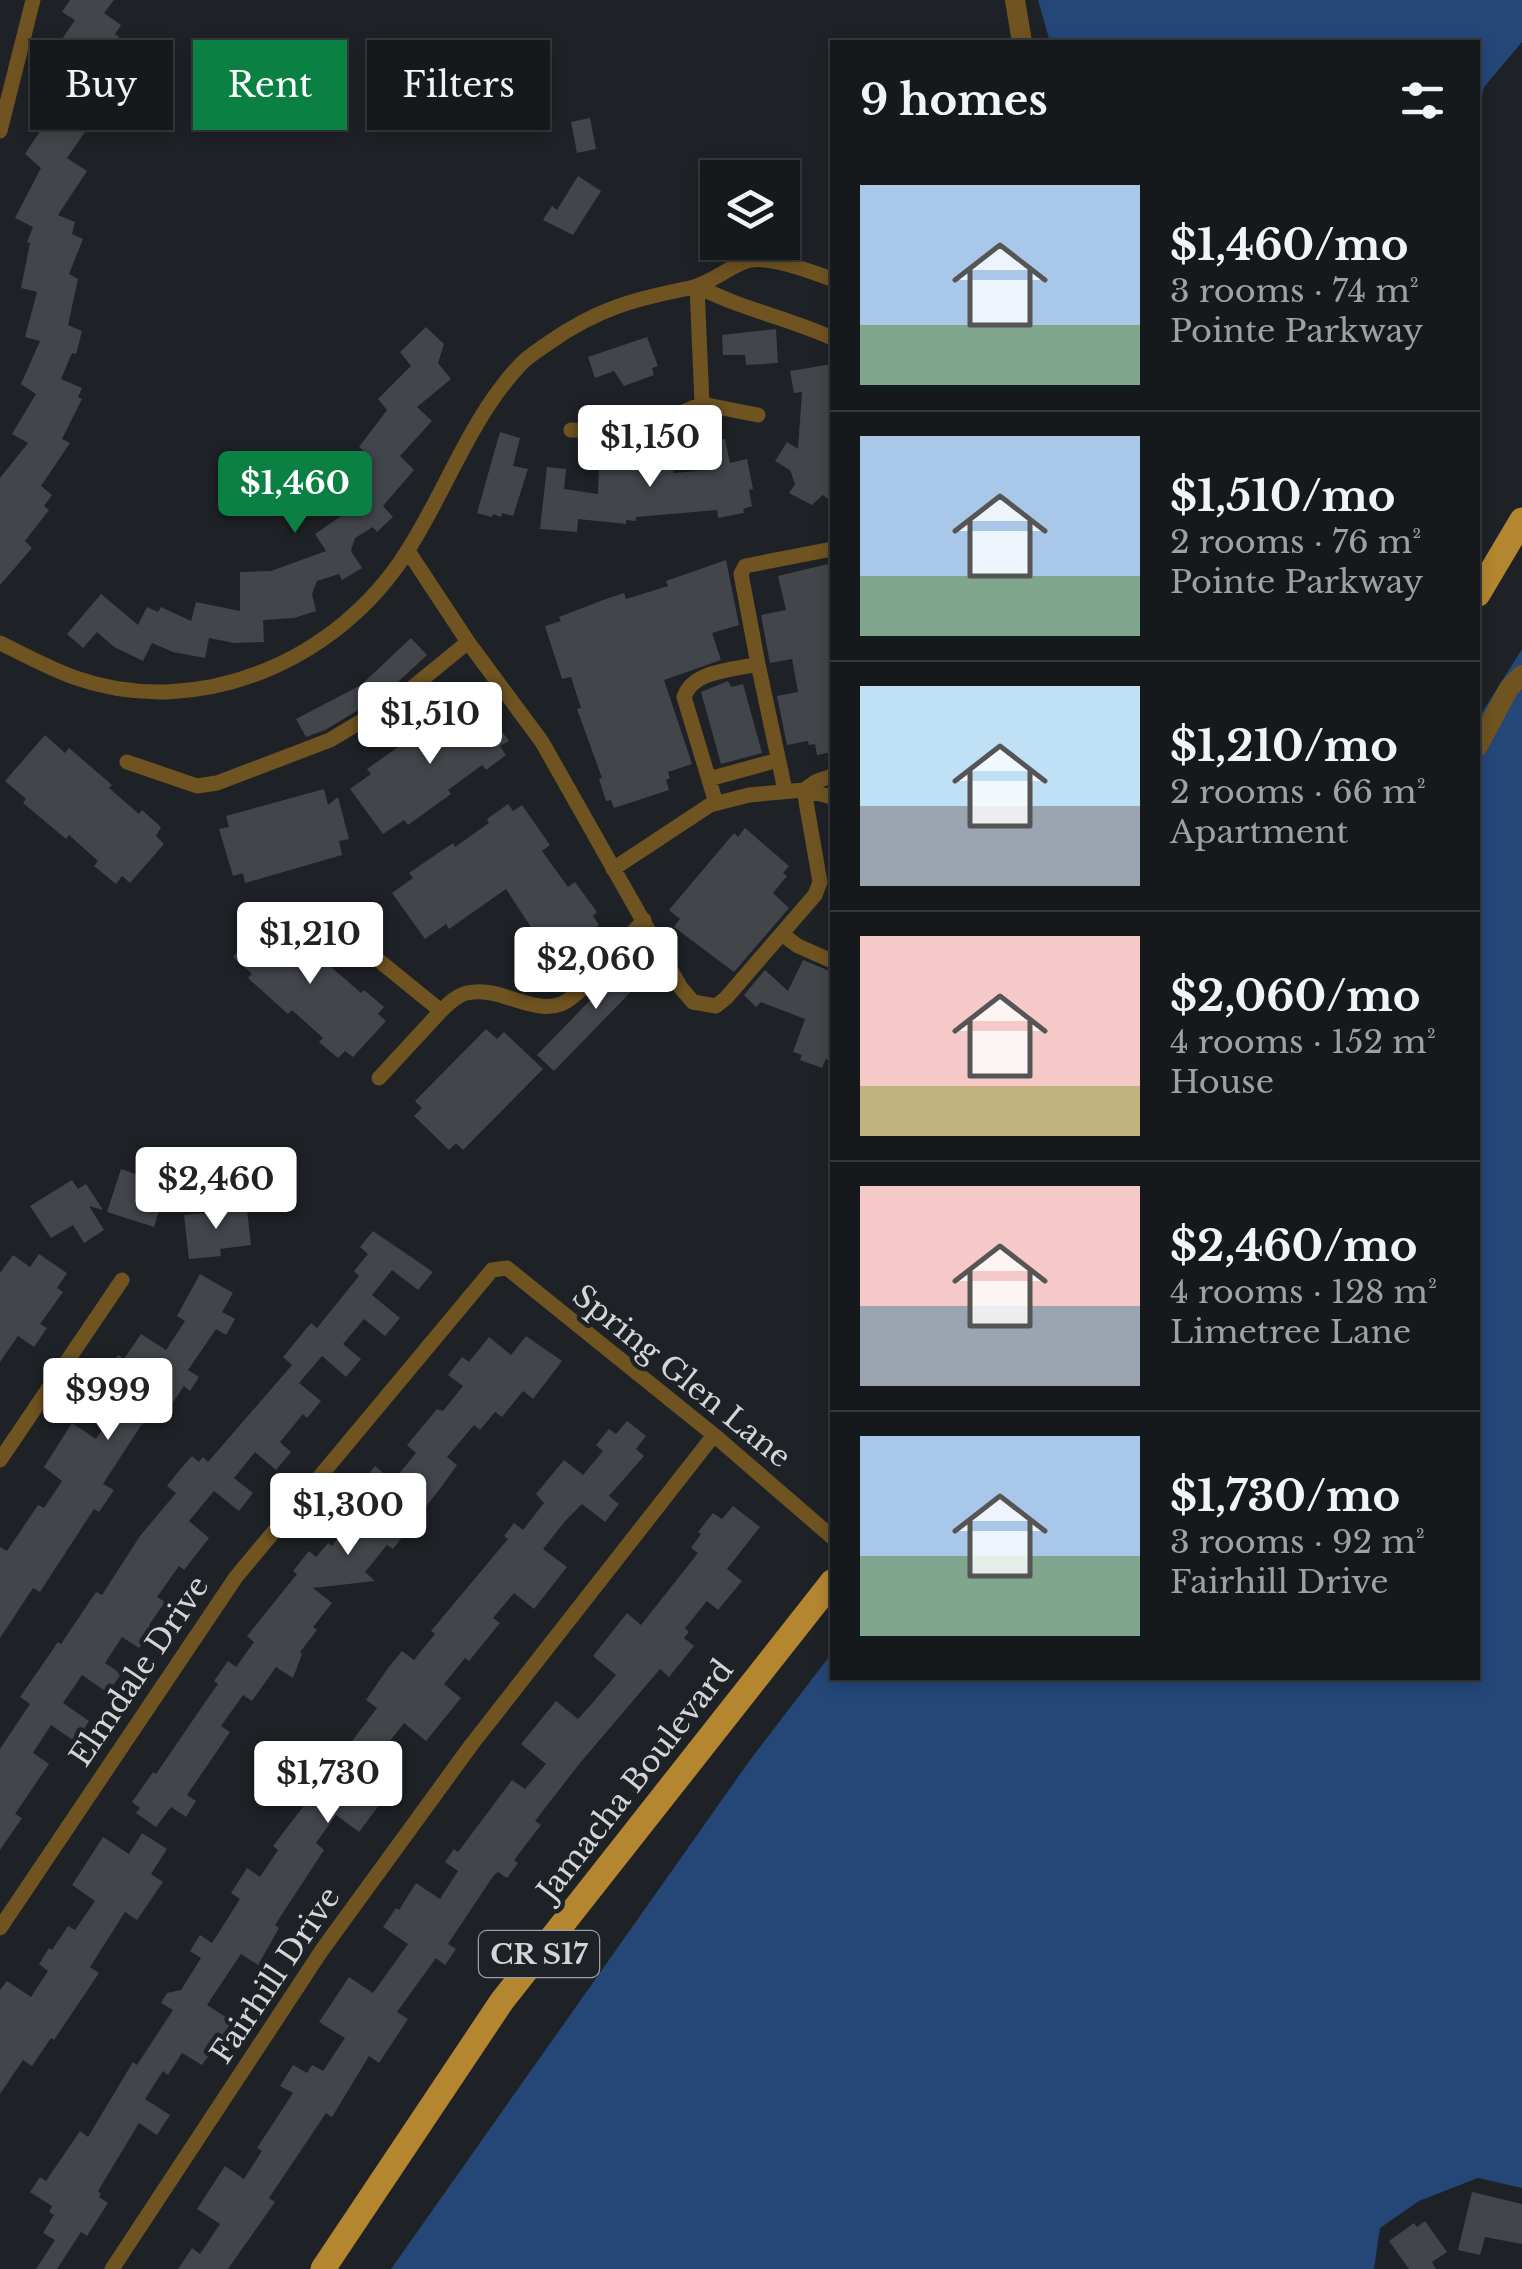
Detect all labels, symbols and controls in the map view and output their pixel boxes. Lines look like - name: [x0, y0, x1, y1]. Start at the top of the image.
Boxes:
- chip: Buy: [30, 40, 173, 130]
- chip: Rent: [193, 40, 347, 130]
- chip: Filters: [367, 40, 550, 130]
- icon: filters: [1395, 73, 1450, 128]
- text: 9 homes: [860, 74, 1048, 126]
- map controls: [700, 160, 800, 260]
- button: layers: [700, 160, 800, 260]
- text: $1,460/mo: [1170, 219, 1408, 271]
- icon: home: [940, 225, 1060, 345]
- text: 3 rooms · 74 m²: [1170, 271, 1419, 311]
- text: Pointe Parkway: [1170, 311, 1423, 351]
- pin: $1,150: [569, 405, 731, 490]
- text: $1,150: [600, 417, 700, 457]
- pin: $1,460: [214, 451, 376, 536]
- text: $1,460: [240, 463, 350, 503]
- text: $1,510/mo: [1170, 470, 1396, 522]
- icon: home: [940, 476, 1060, 596]
- text: 2 rooms · 76 m²: [1170, 522, 1421, 562]
- text: Pointe Parkway: [1170, 562, 1423, 602]
- pin: $1,510: [349, 682, 511, 767]
- text: $1,510: [380, 694, 480, 734]
- text: $1,210/mo: [1170, 720, 1398, 772]
- icon: home: [940, 726, 1060, 846]
- text: 2 rooms · 66 m²: [1170, 772, 1426, 812]
- text: Apartment: [1170, 812, 1348, 852]
- pin: $1,210: [229, 902, 391, 987]
- text: $1,210: [259, 914, 361, 954]
- pin: $2,060: [515, 927, 677, 1012]
- text: $2,060: [536, 939, 656, 979]
- text: $2,060/mo: [1170, 970, 1421, 1022]
- icon: home: [940, 976, 1060, 1096]
- text: 4 rooms · 152 m²: [1170, 1022, 1436, 1062]
- text: House: [1170, 1062, 1274, 1102]
- pin: $2,460: [135, 1147, 297, 1232]
- text: $2,460: [158, 1159, 274, 1199]
- text: $2,460/mo: [1170, 1220, 1418, 1272]
- icon: home: [940, 1226, 1060, 1346]
- text: 4 rooms · 128 m²: [1170, 1272, 1437, 1312]
- street label: Spring Glen Lane: [566, 1277, 798, 1475]
- text: Limetree Lane: [1170, 1312, 1411, 1352]
- pin: $999: [49, 1358, 167, 1443]
- text: $999: [65, 1370, 151, 1410]
- text: $1,730/mo: [1170, 1470, 1400, 1522]
- pin: $1,300: [267, 1473, 429, 1558]
- icon: home: [940, 1476, 1060, 1596]
- text: $1,300: [292, 1485, 404, 1525]
- text: 3 rooms · 92 m²: [1170, 1522, 1425, 1562]
- text: Fairhill Drive: [1170, 1562, 1389, 1602]
- street label: Elmdale Drive: [62, 1569, 216, 1773]
- street label: Jamacha Boulevard: [527, 1652, 741, 1911]
- pin: $1,730: [247, 1741, 409, 1826]
- text: $1,730: [276, 1753, 380, 1793]
- street label: Fairhill Drive: [202, 1880, 348, 2070]
- road number: CR S17: [479, 1931, 599, 1977]

